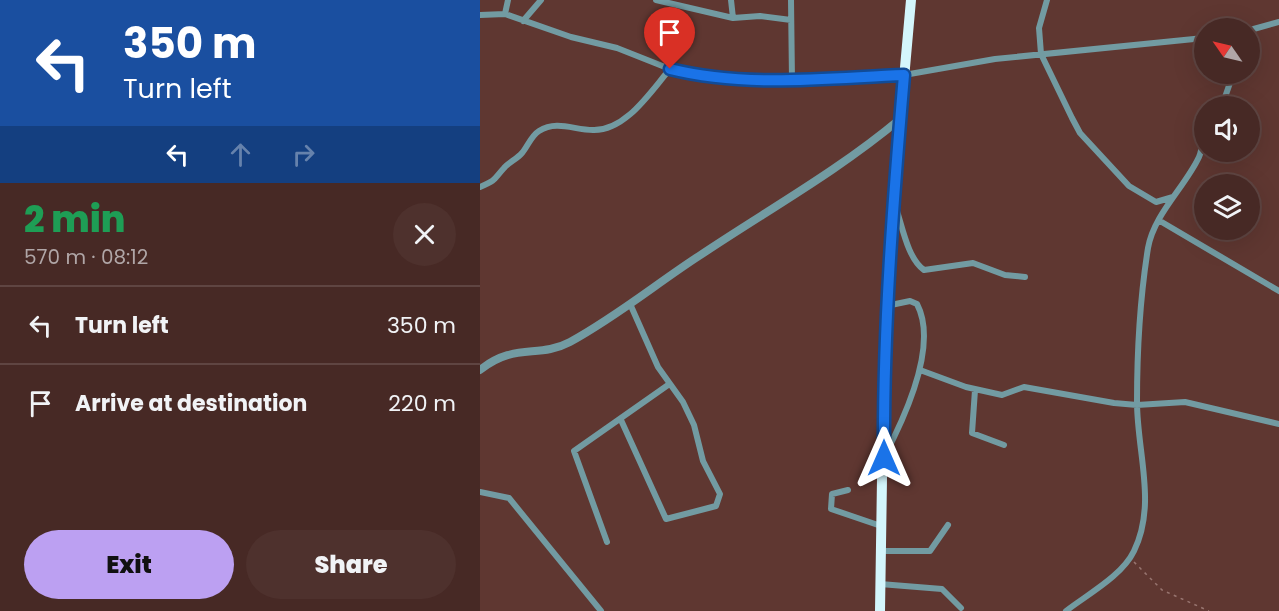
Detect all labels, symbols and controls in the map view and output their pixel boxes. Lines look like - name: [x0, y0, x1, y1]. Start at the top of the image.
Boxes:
- pin: [644, 7, 695, 69]
- text: 350 m: [123, 14, 256, 73]
- icon: arrive: [653, 16, 686, 49]
- north arrow: [1194, 18, 1260, 84]
- map controls: [1194, 18, 1260, 240]
- icon: left: [24, 24, 102, 102]
- text: Turn left: [123, 70, 232, 107]
- button: sound: [1194, 96, 1260, 162]
- icon: left: [161, 138, 194, 171]
- icon: ahead: [224, 138, 257, 171]
- icon: right: [287, 138, 320, 171]
- button: layers: [1194, 174, 1260, 240]
- text: 2 min: [24, 194, 126, 245]
- button: close: [393, 203, 456, 266]
- text: 570 m · 08:12: [24, 243, 148, 271]
- icon: left: [24, 309, 57, 342]
- text: Turn left: [75, 310, 169, 341]
- text: 350 m: [387, 310, 456, 341]
- icon: arrive: [24, 387, 57, 420]
- text: Arrive at destination: [75, 388, 307, 419]
- text: 220 m: [388, 388, 456, 419]
- position arrow: [852, 426, 916, 490]
- button: Exit: [24, 530, 234, 599]
- button: Share: [246, 530, 456, 599]

